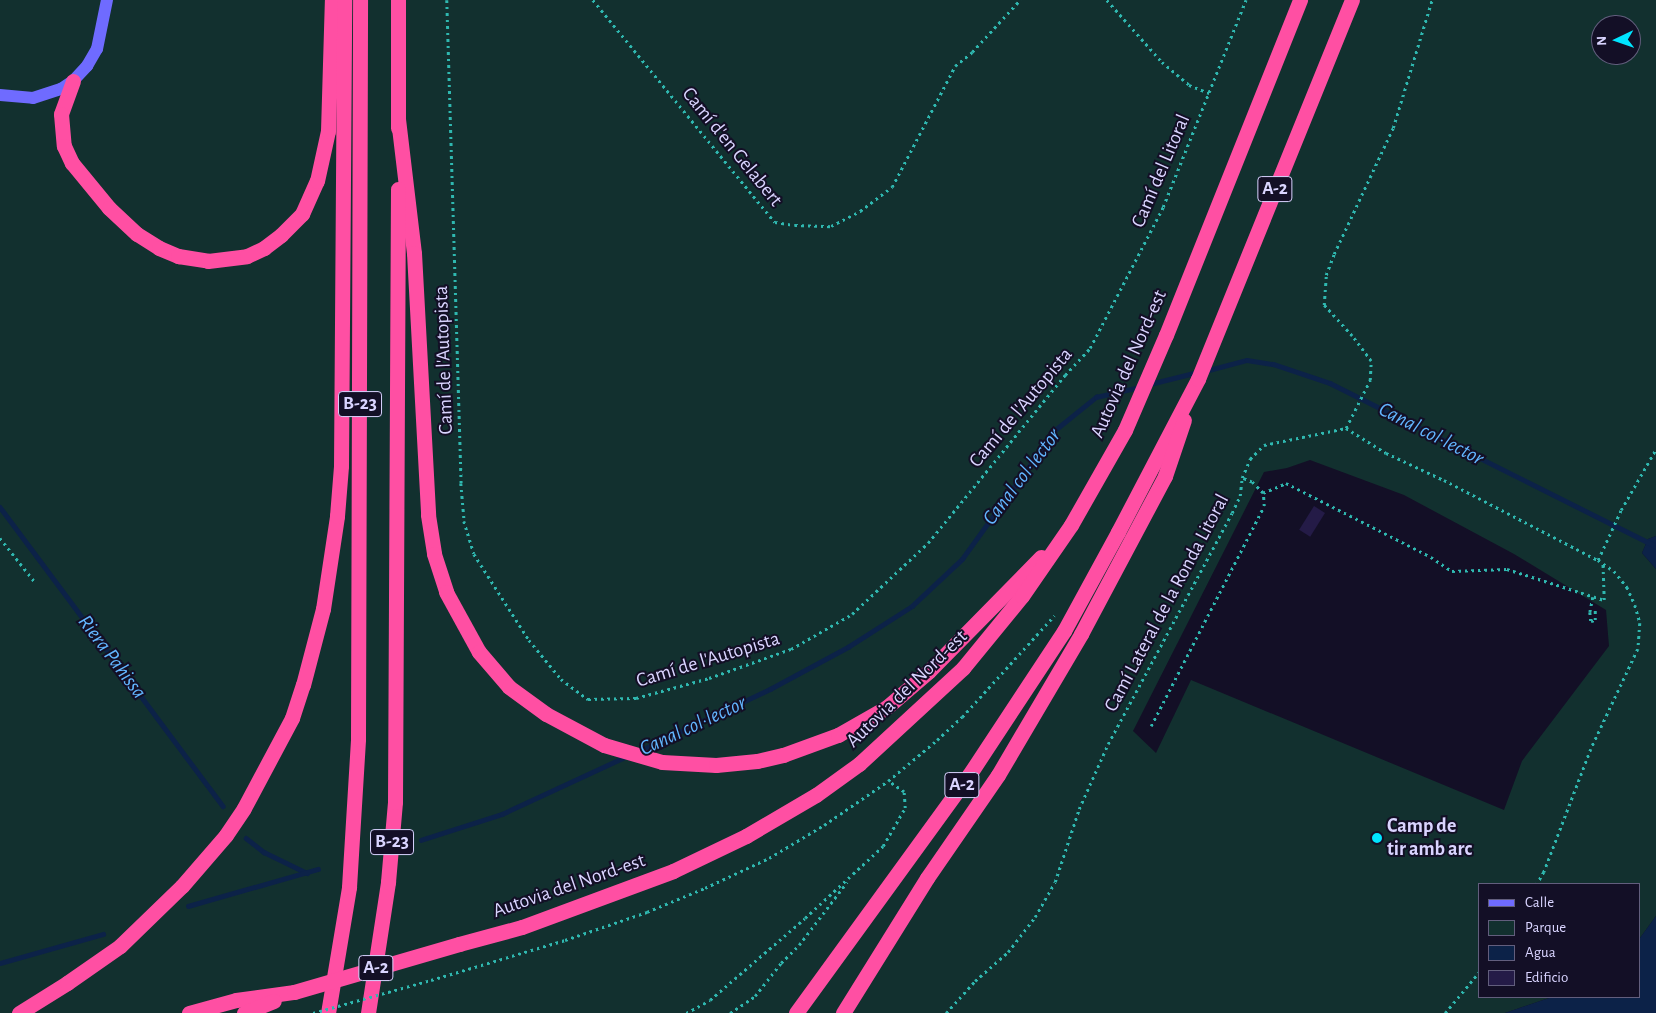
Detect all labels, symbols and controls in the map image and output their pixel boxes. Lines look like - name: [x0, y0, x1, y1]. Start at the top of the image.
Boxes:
- north arrow: [1591, 15, 1641, 65]
- text: N: [1595, 36, 1609, 46]
- street label: Camí d'en Gelabert: [677, 82, 787, 212]
- street label: Camí del Litoral: [1126, 111, 1196, 231]
- road number: A-2: [1256, 172, 1294, 205]
- street label: Camí de l'Autopista: [429, 285, 459, 435]
- street label: Autovia del Nord-est: [1086, 286, 1172, 442]
- street label: Camí de l'Autopista: [964, 343, 1078, 473]
- road number: B-23: [338, 388, 382, 420]
- water label: Canal col·lector: [1374, 397, 1488, 471]
- water label: Canal col·lector: [977, 424, 1067, 530]
- street label: Camí Lateral de la Ronda Litoral: [1099, 490, 1235, 716]
- water label: Riera Pahissa: [72, 610, 152, 704]
- street label: Autovia del Nord-est: [841, 625, 973, 753]
- street label: Camí de l'Autopista: [633, 627, 783, 693]
- water label: Canal col·lector: [636, 690, 750, 762]
- road number: A-2: [943, 768, 981, 802]
- place label: Camp de tir amb arc: [1387, 814, 1472, 861]
- road number: B-23: [370, 826, 414, 859]
- marker: Camp de tir amb arc: [1371, 832, 1383, 844]
- street label: Autovia del Nord-est: [490, 849, 648, 923]
- legend: [1478, 883, 1641, 998]
- text: Calle: [1525, 895, 1554, 910]
- text: Parque: [1525, 920, 1566, 935]
- text: Agua: [1525, 945, 1556, 960]
- road number: A-2: [357, 951, 395, 984]
- text: Edificio: [1525, 970, 1568, 985]

